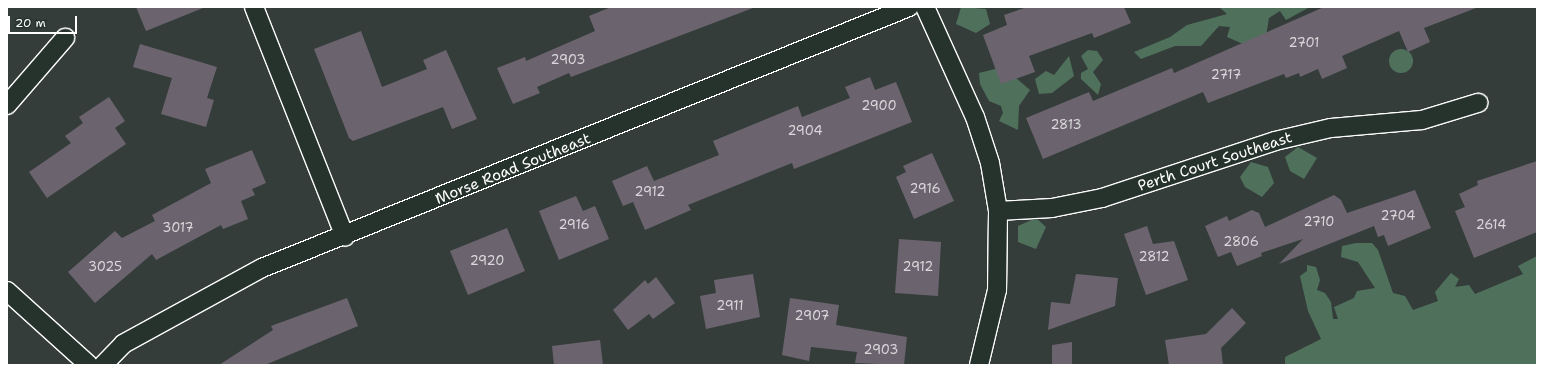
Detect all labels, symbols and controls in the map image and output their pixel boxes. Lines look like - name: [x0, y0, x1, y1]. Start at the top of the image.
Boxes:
- scale bar: [10, 8, 79, 34]
- text: 20 m: [15, 15, 46, 31]
- house number: 2701: [1288, 35, 1320, 51]
- house number: 2903: [551, 52, 585, 68]
- house number: 2717: [1211, 67, 1241, 83]
- house number: 2900: [861, 98, 897, 114]
- house number: 2813: [1050, 117, 1082, 133]
- house number: 2904: [787, 123, 823, 139]
- street label: Perth Court Southeast: [1136, 129, 1294, 195]
- street label: Morse Road Southeast: [433, 130, 593, 208]
- house number: 2916: [909, 181, 941, 197]
- house number: 2912: [635, 184, 665, 200]
- house number: 2704: [1381, 208, 1415, 224]
- house number: 2710: [1304, 214, 1334, 230]
- house number: 2916: [558, 217, 590, 233]
- house number: 2614: [1476, 217, 1506, 233]
- house number: 3017: [162, 220, 194, 236]
- house number: 2806: [1223, 234, 1259, 250]
- house number: 2812: [1138, 249, 1170, 265]
- house number: 2920: [470, 253, 504, 269]
- house number: 3025: [88, 259, 122, 275]
- house number: 2912: [903, 259, 933, 275]
- house number: 2911: [716, 298, 744, 314]
- house number: 2907: [795, 308, 829, 324]
- house number: 2903: [864, 342, 898, 358]

